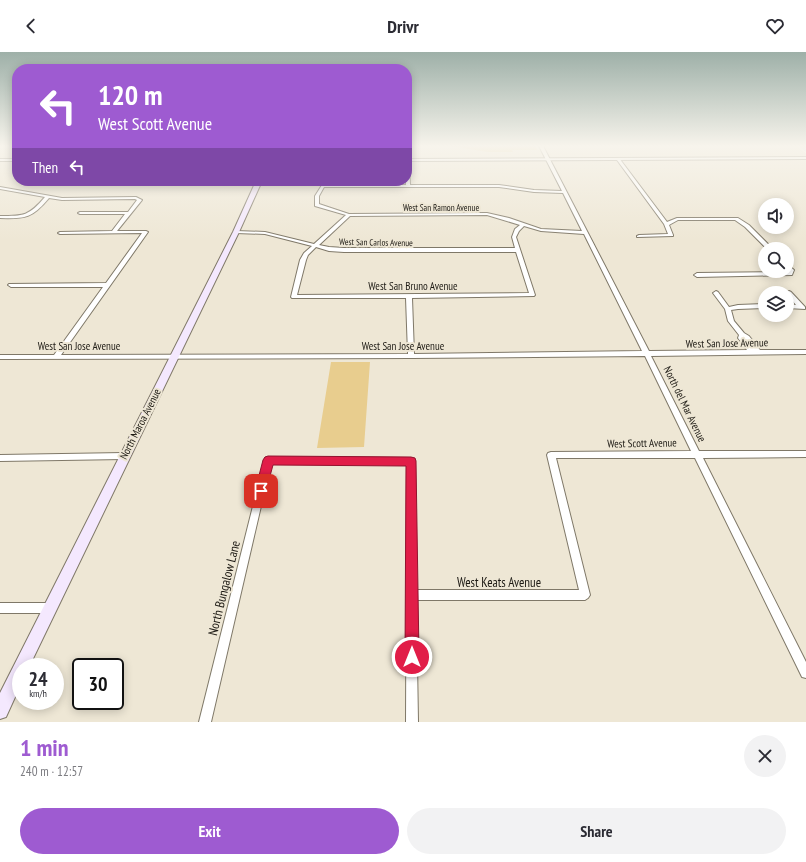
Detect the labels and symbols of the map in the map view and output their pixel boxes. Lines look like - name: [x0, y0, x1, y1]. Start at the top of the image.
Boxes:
- street label: West San Ramon Avenue: [403, 202, 479, 213]
- street label: West San Carlos Avenue: [339, 236, 413, 248]
- street label: West San Bruno Avenue: [368, 279, 458, 293]
- street label: West San Jose Avenue: [686, 335, 769, 351]
- street label: West San Jose Avenue: [38, 339, 121, 353]
- street label: West San Jose Avenue: [362, 339, 445, 353]
- street label: North del Mar Avenue: [661, 364, 710, 445]
- street label: North Maroa Avenue: [116, 386, 164, 462]
- street label: West Scott Avenue: [607, 435, 677, 451]
- pin: [244, 474, 278, 508]
- street label: North Bungalow Lane: [204, 539, 244, 637]
- street label: West Keats Avenue: [457, 574, 541, 591]
- position arrow: [391, 636, 433, 678]
- speed limit sign: 30: [72, 658, 124, 710]

